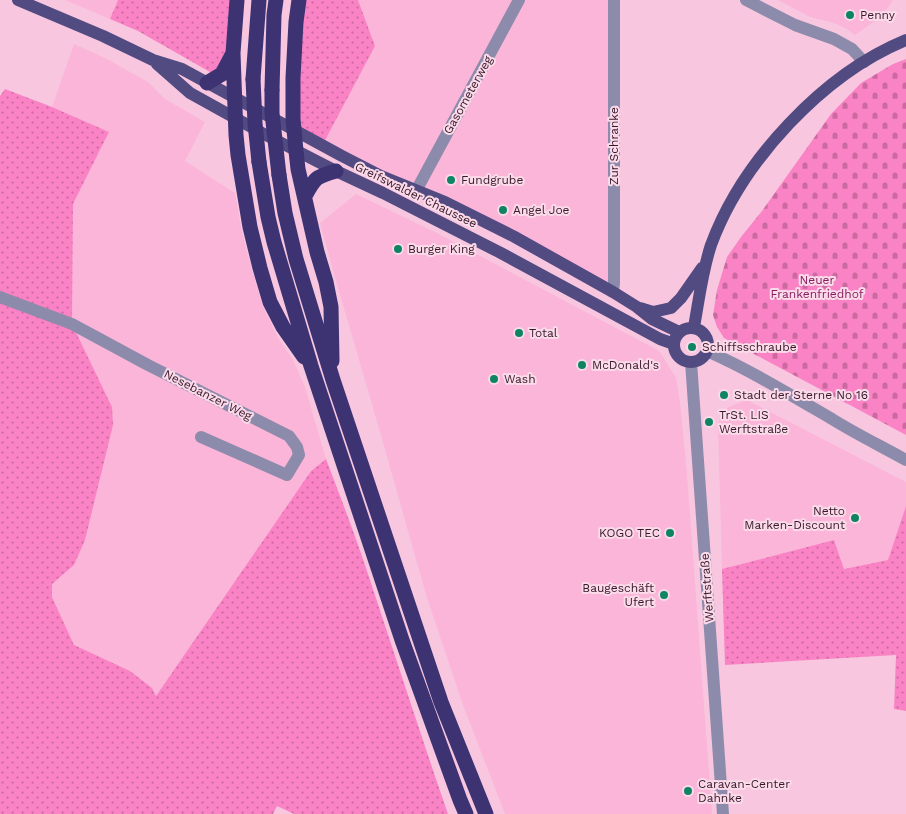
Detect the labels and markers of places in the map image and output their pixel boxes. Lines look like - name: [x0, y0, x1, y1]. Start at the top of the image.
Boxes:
- place label: Penny: [860, 8, 896, 22]
- marker: Penny: [844, 9, 856, 21]
- place label: Fundgrube: [461, 173, 523, 187]
- marker: Fundgrube: [445, 174, 457, 186]
- place label: Angel Joe: [513, 203, 570, 217]
- marker: Angel Joe: [497, 204, 509, 216]
- place label: Burger King: [408, 242, 475, 256]
- marker: Burger King: [392, 243, 404, 255]
- place label: Total: [529, 326, 558, 340]
- marker: Total: [513, 327, 525, 339]
- place label: Schiffsschraube: [702, 340, 797, 354]
- marker: Schiffsschraube: [686, 341, 698, 353]
- place label: McDonald's: [592, 358, 659, 372]
- marker: McDonald's: [576, 359, 588, 371]
- place label: Wash: [504, 372, 536, 386]
- marker: Wash: [488, 373, 500, 385]
- place label: Stadt der Sterne No 16: [734, 388, 868, 402]
- marker: Stadt der Sterne No 16: [718, 389, 730, 401]
- place label: TrSt. LIS Werftstraße: [719, 408, 788, 436]
- marker: TrSt. LIS Werftstraße: [703, 416, 715, 428]
- place label: Netto Marken-Discount: [744, 504, 845, 532]
- marker: Netto Marken-Discount: [849, 512, 861, 524]
- place label: KOGO TEC: [599, 526, 660, 540]
- marker: KOGO TEC: [664, 527, 676, 539]
- place label: Baugeschäft Ufert: [582, 581, 654, 609]
- marker: Baugeschäft Ufert: [658, 589, 670, 601]
- place label: Caravan-Center Dahnke: [698, 777, 790, 805]
- marker: Caravan-Center Dahnke: [682, 785, 694, 797]

